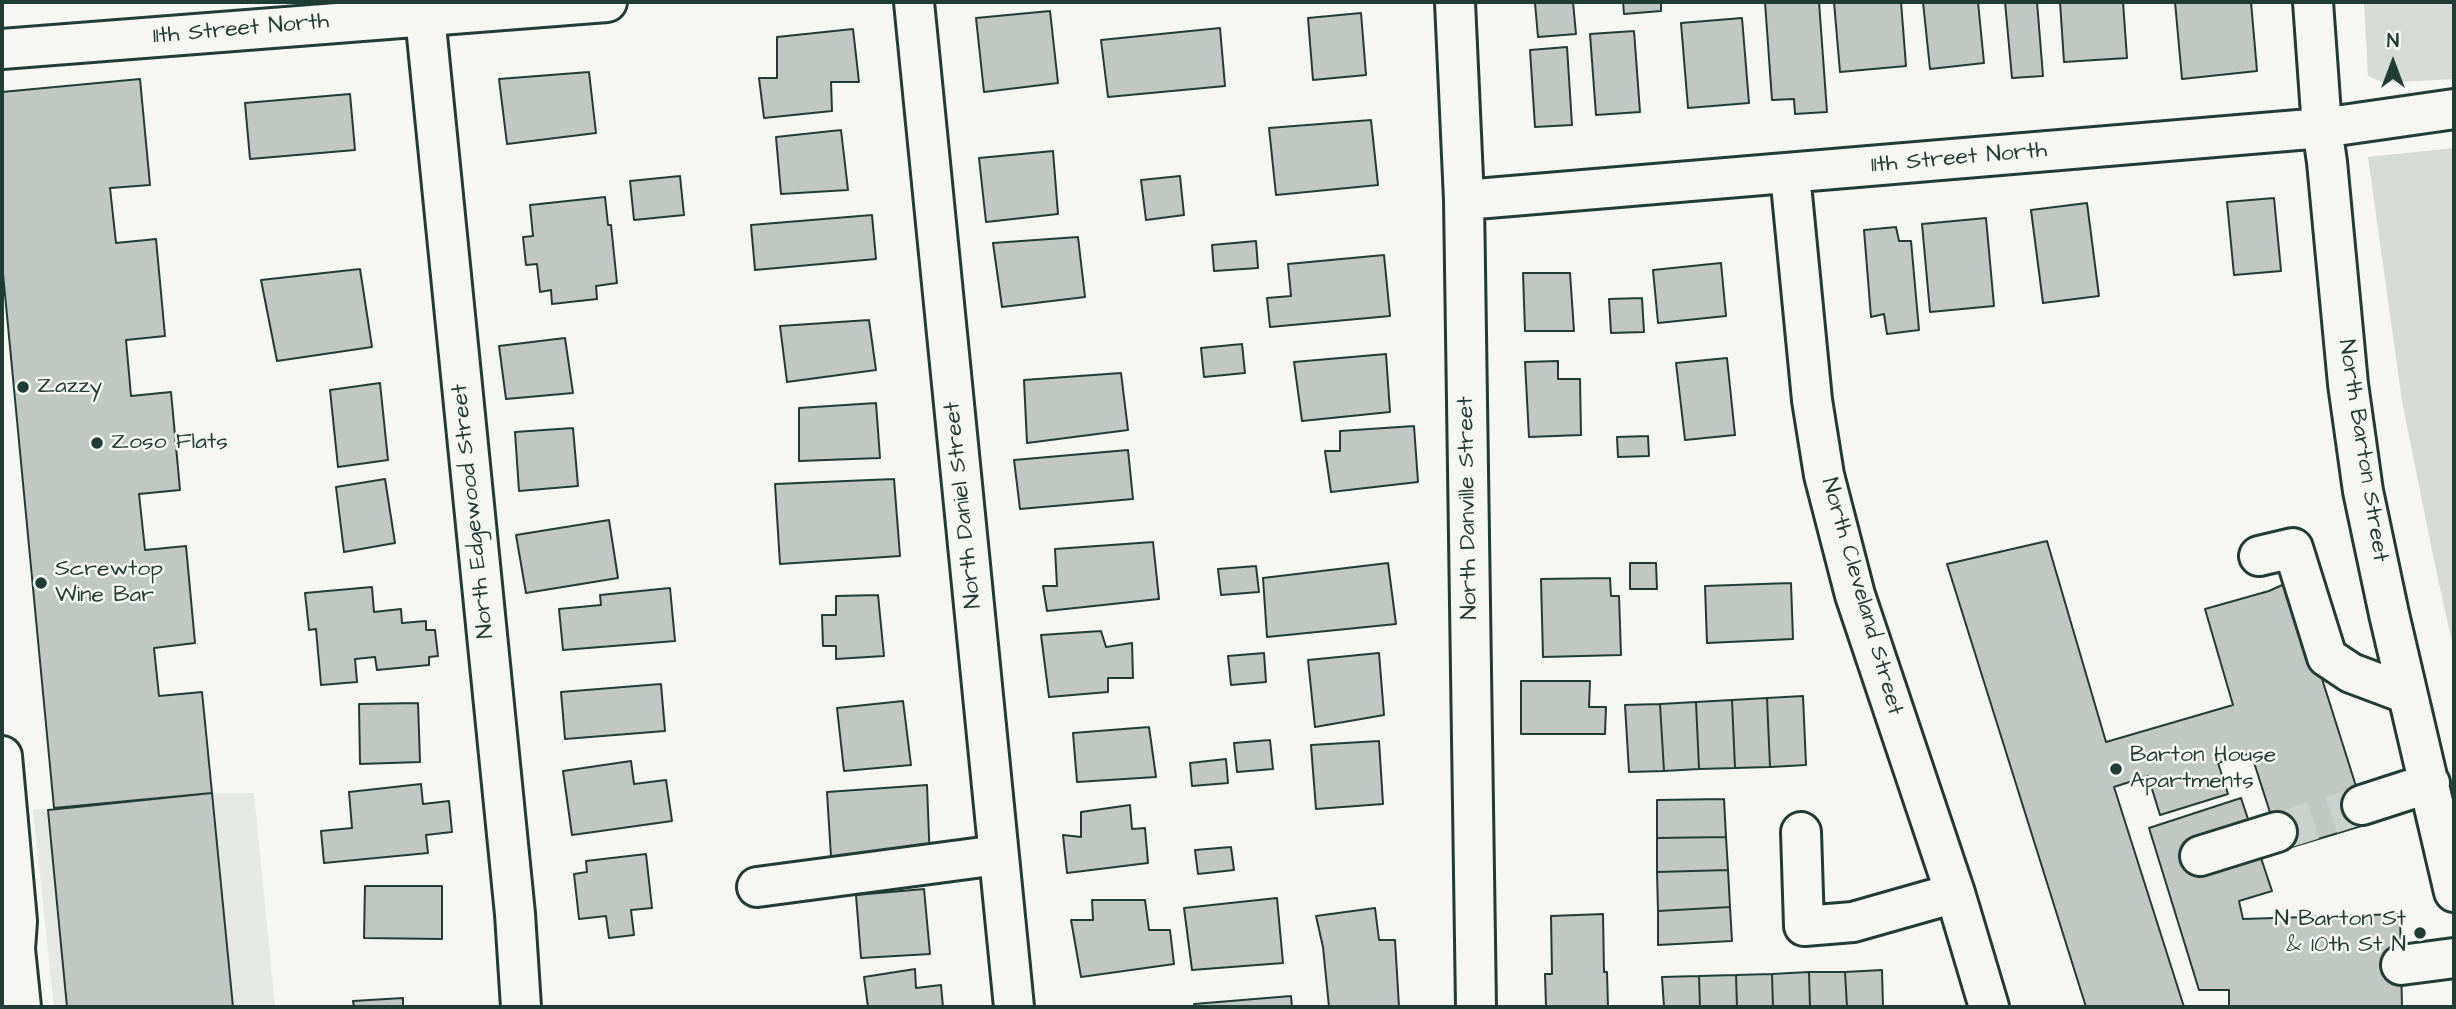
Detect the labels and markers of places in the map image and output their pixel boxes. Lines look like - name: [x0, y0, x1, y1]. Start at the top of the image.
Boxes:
- place label: Zazzy: [37, 373, 102, 401]
- marker: Zazzy: [15, 379, 31, 395]
- place label: Zoso Flats: [111, 429, 228, 457]
- marker: Zoso Flats: [89, 435, 105, 451]
- place label: Screwtop Wine Bar: [55, 556, 163, 610]
- marker: Screwtop Wine Bar: [33, 575, 49, 591]
- place label: Barton House Apartments: [2130, 742, 2276, 796]
- marker: Barton House Apartments: [2108, 761, 2124, 777]
- place label: N Barton St & 10th St N: [2275, 906, 2406, 960]
- marker: N Barton St & 10th St N: [2412, 925, 2428, 941]

